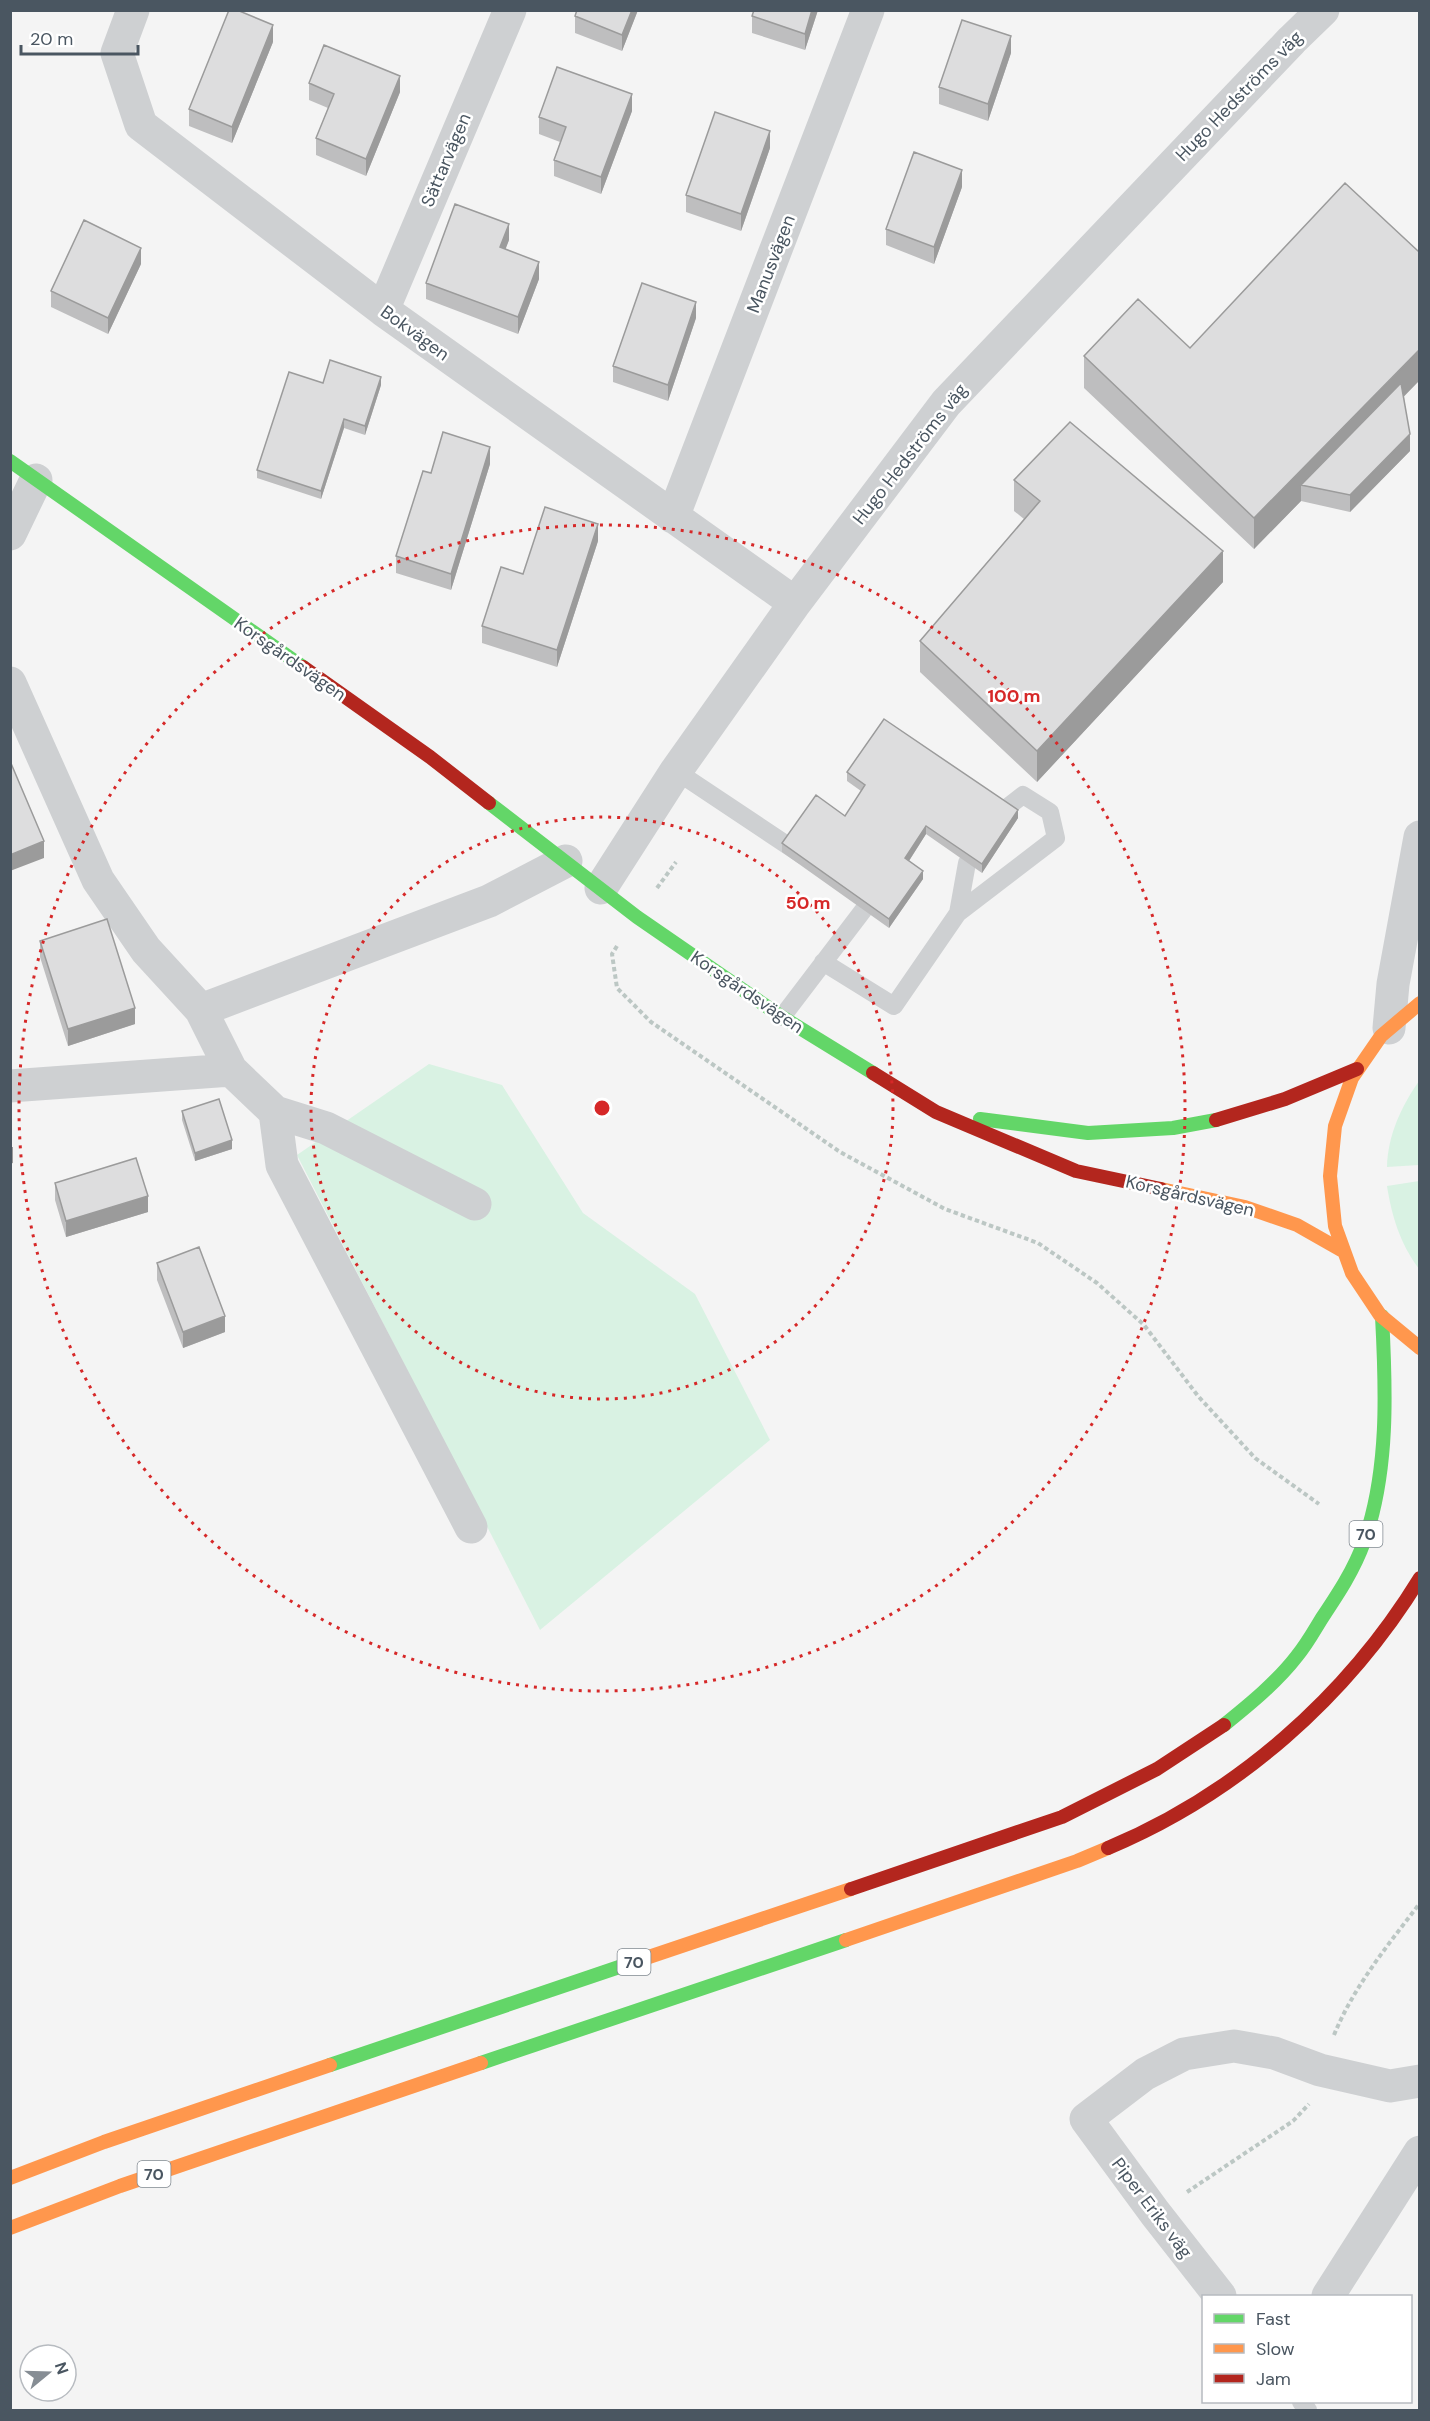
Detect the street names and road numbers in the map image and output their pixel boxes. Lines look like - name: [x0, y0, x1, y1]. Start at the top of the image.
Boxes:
- street label: Hugo Hedströms väg: [1170, 25, 1308, 167]
- street label: Sättarvägen: [415, 109, 477, 211]
- street label: Manusvägen: [741, 212, 801, 316]
- street label: Bokvägen: [376, 300, 454, 366]
- street label: Hugo Hedströms väg: [847, 378, 973, 530]
- street label: Korsgårdsvägen: [229, 611, 351, 707]
- street label: Korsgårdsvägen: [686, 945, 808, 1039]
- street label: Korsgårdsvägen: [1123, 1170, 1257, 1222]
- road number: 70: [1350, 1521, 1382, 1547]
- road number: 70: [618, 1949, 650, 1975]
- street label: Piper Eriks väg: [1106, 2153, 1198, 2263]
- road number: 70: [138, 2161, 170, 2187]

